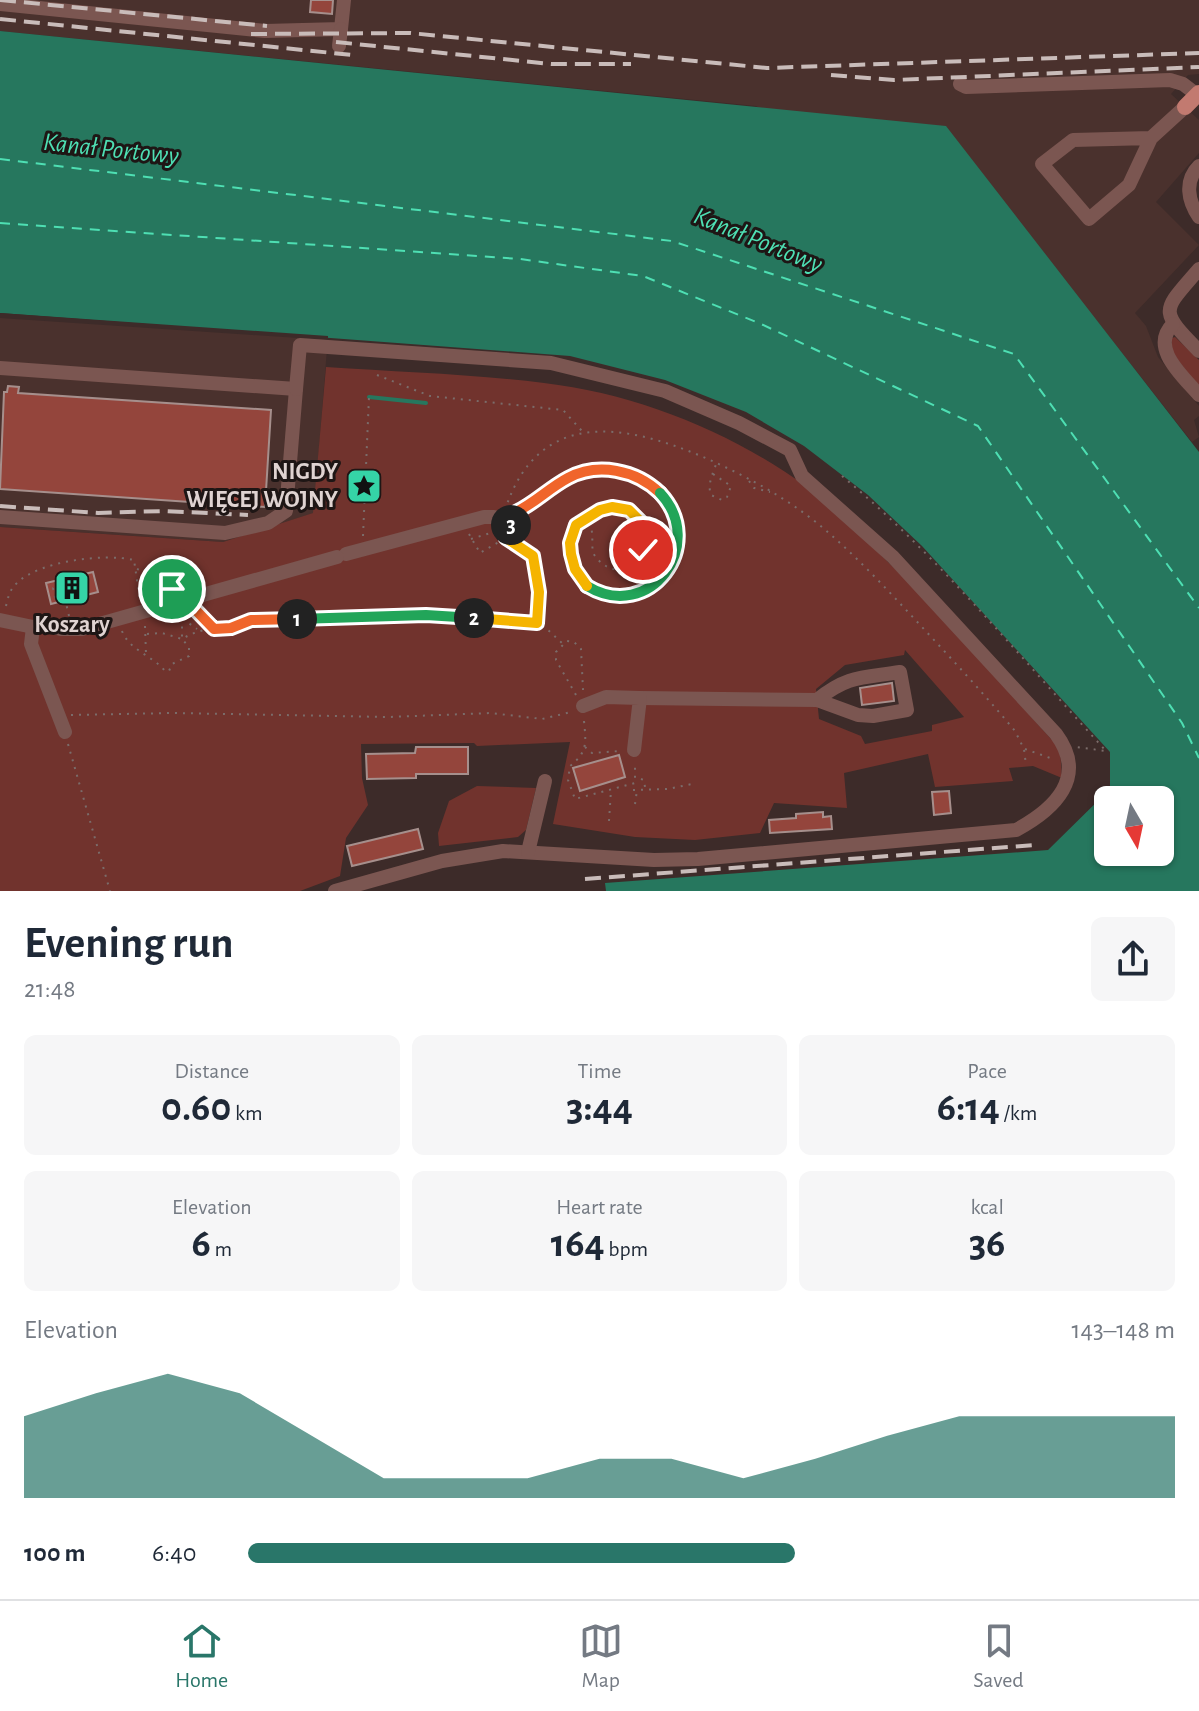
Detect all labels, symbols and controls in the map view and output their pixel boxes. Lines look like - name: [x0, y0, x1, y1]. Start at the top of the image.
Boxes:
- water label: Kanał Portowy: [42, 129, 180, 169]
- water label: Kanał Portowy: [690, 202, 826, 278]
- place label: NIGDY WIĘCEJ WOJNY: [186, 460, 339, 513]
- place icon: NIGDY WIĘCEJ WOJNY: [345, 467, 383, 505]
- pin: 3: [491, 505, 531, 545]
- text: 3: [506, 514, 516, 536]
- pin: [609, 516, 677, 584]
- icon: check: [621, 528, 665, 572]
- pin: [138, 555, 206, 623]
- icon: arrive: [150, 567, 194, 611]
- building icon: Koszary: [53, 569, 91, 607]
- pin: 2: [454, 598, 494, 638]
- pin: 1: [277, 599, 317, 639]
- text: 2: [469, 607, 479, 629]
- text: 1: [293, 608, 301, 630]
- place label: Koszary: [34, 613, 110, 637]
- north arrow: [1094, 786, 1174, 866]
- map controls: [1094, 786, 1174, 866]
- button: share: [1091, 917, 1175, 1001]
- text: Evening run: [24, 922, 233, 966]
- text: 21:48: [24, 976, 76, 1002]
- text: Distance: [175, 1060, 249, 1082]
- text: Time: [578, 1060, 621, 1082]
- text: Pace: [967, 1060, 1007, 1082]
- text: 0.60: [161, 1088, 231, 1128]
- text: 3:44: [566, 1088, 633, 1128]
- text: 6:14: [937, 1088, 1000, 1128]
- text: km: [231, 1102, 263, 1124]
- text: /km: [1000, 1102, 1037, 1124]
- text: Elevation: [172, 1196, 252, 1218]
- text: Heart rate: [556, 1196, 643, 1218]
- text: kcal: [970, 1196, 1004, 1218]
- text: 6: [192, 1224, 211, 1264]
- text: 164: [551, 1224, 605, 1264]
- text: 36: [969, 1224, 1005, 1264]
- text: m: [211, 1238, 232, 1260]
- text: bpm: [605, 1238, 648, 1260]
- text: Elevation: [24, 1317, 118, 1343]
- text: 143–148 m: [1072, 1317, 1175, 1343]
- text: 100 m: [24, 1540, 85, 1566]
- text: 6:40: [152, 1540, 196, 1566]
- tab: Home: [175, 1619, 228, 1693]
- tab: Map: [579, 1619, 623, 1693]
- tab: Saved: [973, 1619, 1024, 1693]

